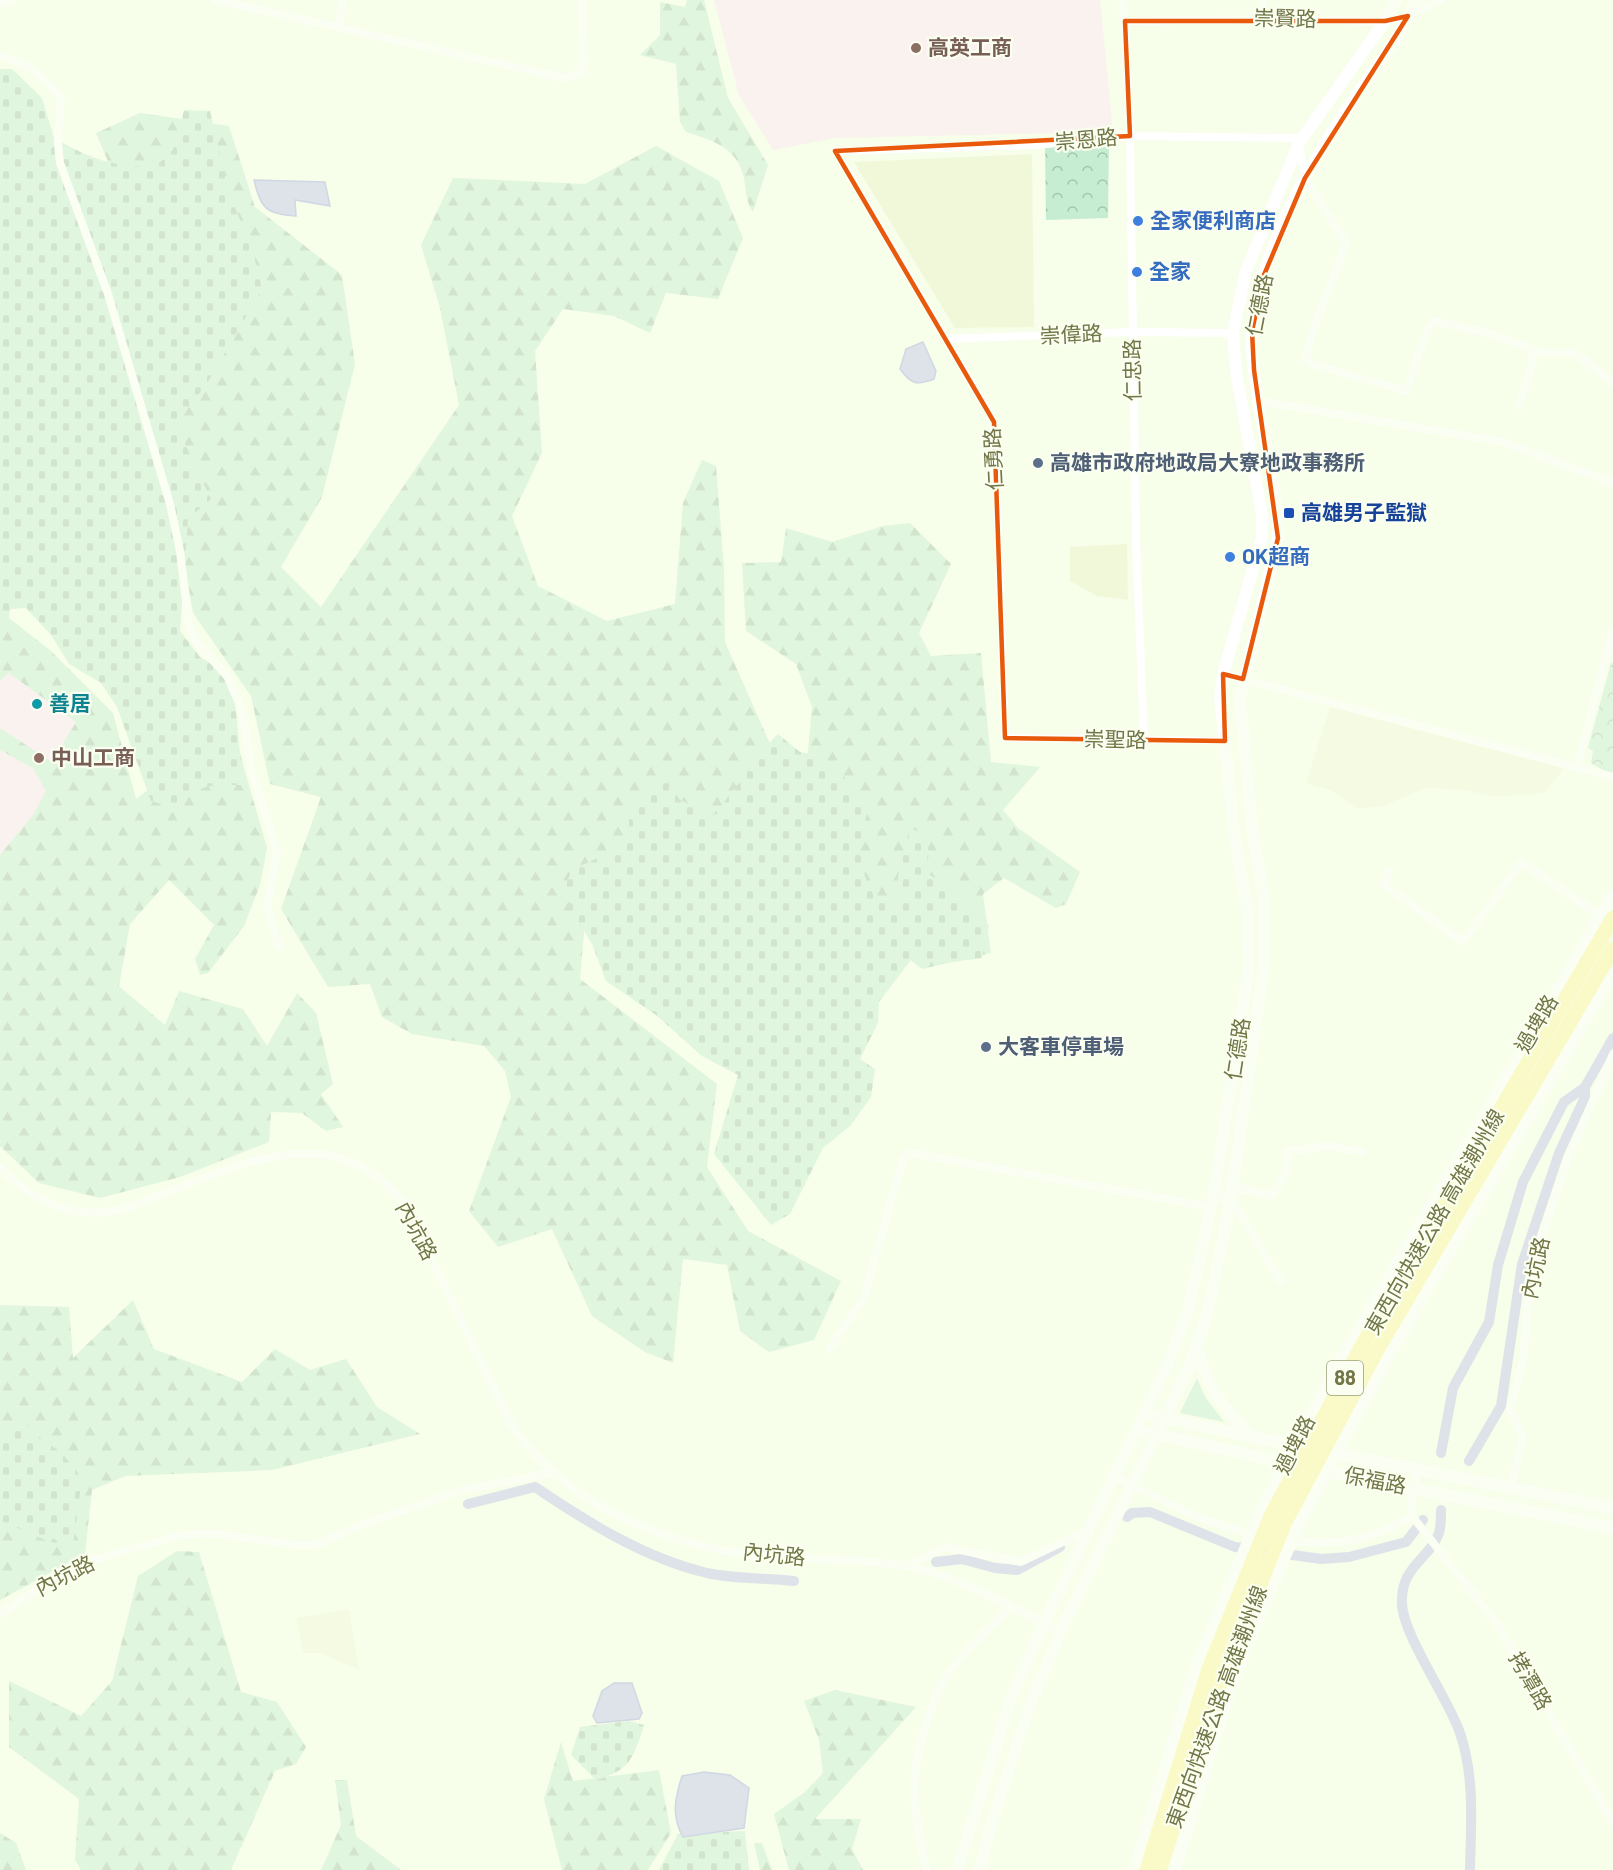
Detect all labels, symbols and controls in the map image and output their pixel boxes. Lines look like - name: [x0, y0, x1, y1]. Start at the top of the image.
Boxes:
- street label: 崇賢路: [1253, 4, 1317, 31]
- place label: 高英工商: [928, 34, 1012, 59]
- marker: 高英工商: [909, 41, 923, 55]
- street label: 崇恩路: [1053, 123, 1118, 154]
- place label: 全家便利商店: [1150, 207, 1276, 232]
- marker: 全家便利商店: [1131, 214, 1145, 228]
- place label: 全家: [1149, 258, 1191, 283]
- marker: 全家: [1130, 265, 1144, 279]
- street label: 仁德路: [1240, 271, 1277, 338]
- street label: 崇偉路: [1039, 319, 1103, 348]
- street label: 仁忠路: [1118, 338, 1145, 402]
- street label: 仁勇路: [978, 427, 1007, 491]
- place label: 高雄市政府地政局大寮地政事務所: [1050, 449, 1365, 474]
- marker: 高雄市政府地政局大寮地政事務所: [1031, 456, 1045, 470]
- place label: 高雄男子監獄: [1301, 499, 1427, 524]
- marker: 高雄男子監獄: [1282, 506, 1296, 520]
- place label: OK超商: [1242, 543, 1310, 568]
- marker: OK超商: [1223, 550, 1237, 564]
- place label: 善居: [49, 690, 91, 715]
- marker: 善居: [30, 697, 44, 711]
- street label: 崇聖路: [1083, 725, 1147, 752]
- place label: 中山工商: [51, 744, 135, 769]
- marker: 中山工商: [32, 751, 46, 765]
- street label: 過埤路: [1509, 990, 1562, 1057]
- street label: 仁德路: [1219, 1016, 1254, 1082]
- place label: 大客車停車場: [998, 1033, 1124, 1058]
- marker: 大客車停車場: [979, 1040, 993, 1054]
- street label: 東西向快速公路 高雄潮州線: [1359, 1104, 1509, 1338]
- street label: 內坑路: [391, 1197, 443, 1264]
- street label: 內坑路: [1516, 1234, 1553, 1301]
- road number: 88: [1327, 1361, 1363, 1395]
- street label: 過埤路: [1268, 1411, 1319, 1478]
- street label: 保福路: [1342, 1461, 1409, 1498]
- street label: 內坑路: [742, 1538, 807, 1569]
- street label: 內坑路: [31, 1549, 98, 1600]
- street label: 東西向快速公路 高雄潮州線: [1160, 1582, 1271, 1831]
- street label: 拷潭路: [1505, 1647, 1558, 1714]

